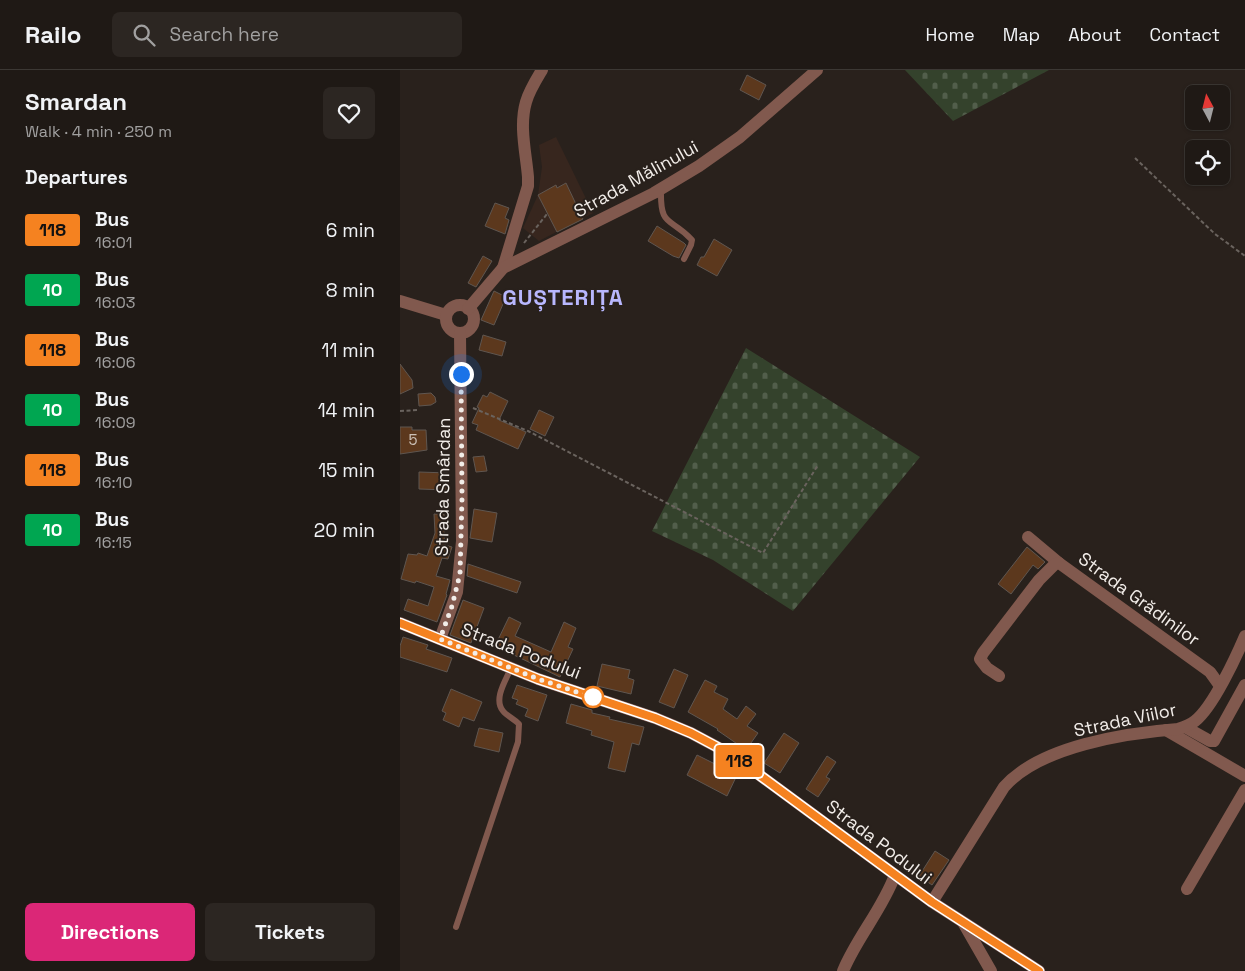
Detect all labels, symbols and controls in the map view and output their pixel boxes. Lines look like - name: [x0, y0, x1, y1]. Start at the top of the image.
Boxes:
- search box: [112, 12, 462, 57]
- text: Railo: [25, 19, 82, 50]
- icon: search: [130, 21, 158, 49]
- text: Search here: [170, 22, 279, 47]
- text: Home: [926, 23, 975, 46]
- text: Map: [1003, 23, 1040, 46]
- text: About: [1068, 23, 1122, 46]
- text: Contact: [1150, 23, 1220, 46]
- north arrow: [1185, 85, 1230, 130]
- map controls: [1185, 85, 1230, 185]
- text: Smardan: [25, 86, 127, 117]
- button: heart: [323, 87, 375, 139]
- text: Walk · 4 min · 250 m: [25, 121, 172, 142]
- street label: Strada Mălinului: [569, 135, 702, 222]
- button: locate: [1185, 140, 1230, 185]
- text: Departures: [25, 165, 128, 190]
- text: Bus: [95, 207, 129, 232]
- text: 118: [39, 218, 66, 241]
- text: 6 min: [326, 218, 375, 243]
- text: 16:01: [95, 232, 132, 253]
- text: Bus: [95, 267, 129, 292]
- text: 10: [43, 278, 62, 301]
- text: 8 min: [326, 278, 375, 303]
- district label: GUȘTERIȚA: [502, 283, 624, 312]
- text: 16:03: [95, 292, 135, 313]
- text: Bus: [95, 327, 129, 352]
- text: 118: [39, 338, 66, 361]
- text: 11 min: [322, 338, 375, 363]
- text: 16:06: [95, 352, 136, 373]
- your location: [449, 362, 474, 387]
- text: Bus: [95, 387, 129, 412]
- text: 10: [43, 398, 62, 421]
- text: 14 min: [318, 398, 375, 423]
- text: 16:09: [95, 412, 136, 433]
- street label: Strada Smârdan: [430, 417, 455, 557]
- house number: 5: [409, 430, 418, 449]
- text: Bus: [95, 447, 129, 472]
- text: 118: [39, 458, 66, 481]
- text: 15 min: [318, 458, 375, 483]
- text: 16:10: [95, 472, 132, 493]
- text: Bus: [95, 507, 129, 532]
- text: 10: [43, 518, 62, 541]
- text: 20 min: [314, 518, 375, 543]
- text: 16:15: [95, 532, 132, 553]
- street label: Strada Grădinilor: [1074, 547, 1205, 651]
- street label: Strada Podului: [458, 617, 584, 684]
- unlabelled marker: [582, 686, 604, 708]
- street label: Strada Viilor: [1071, 697, 1179, 742]
- line badge: 118: [710, 745, 768, 777]
- text: 118: [725, 749, 753, 772]
- street label: Strada Podului: [822, 794, 937, 889]
- button: Directions: [25, 903, 195, 961]
- button: Tickets: [205, 903, 375, 961]

